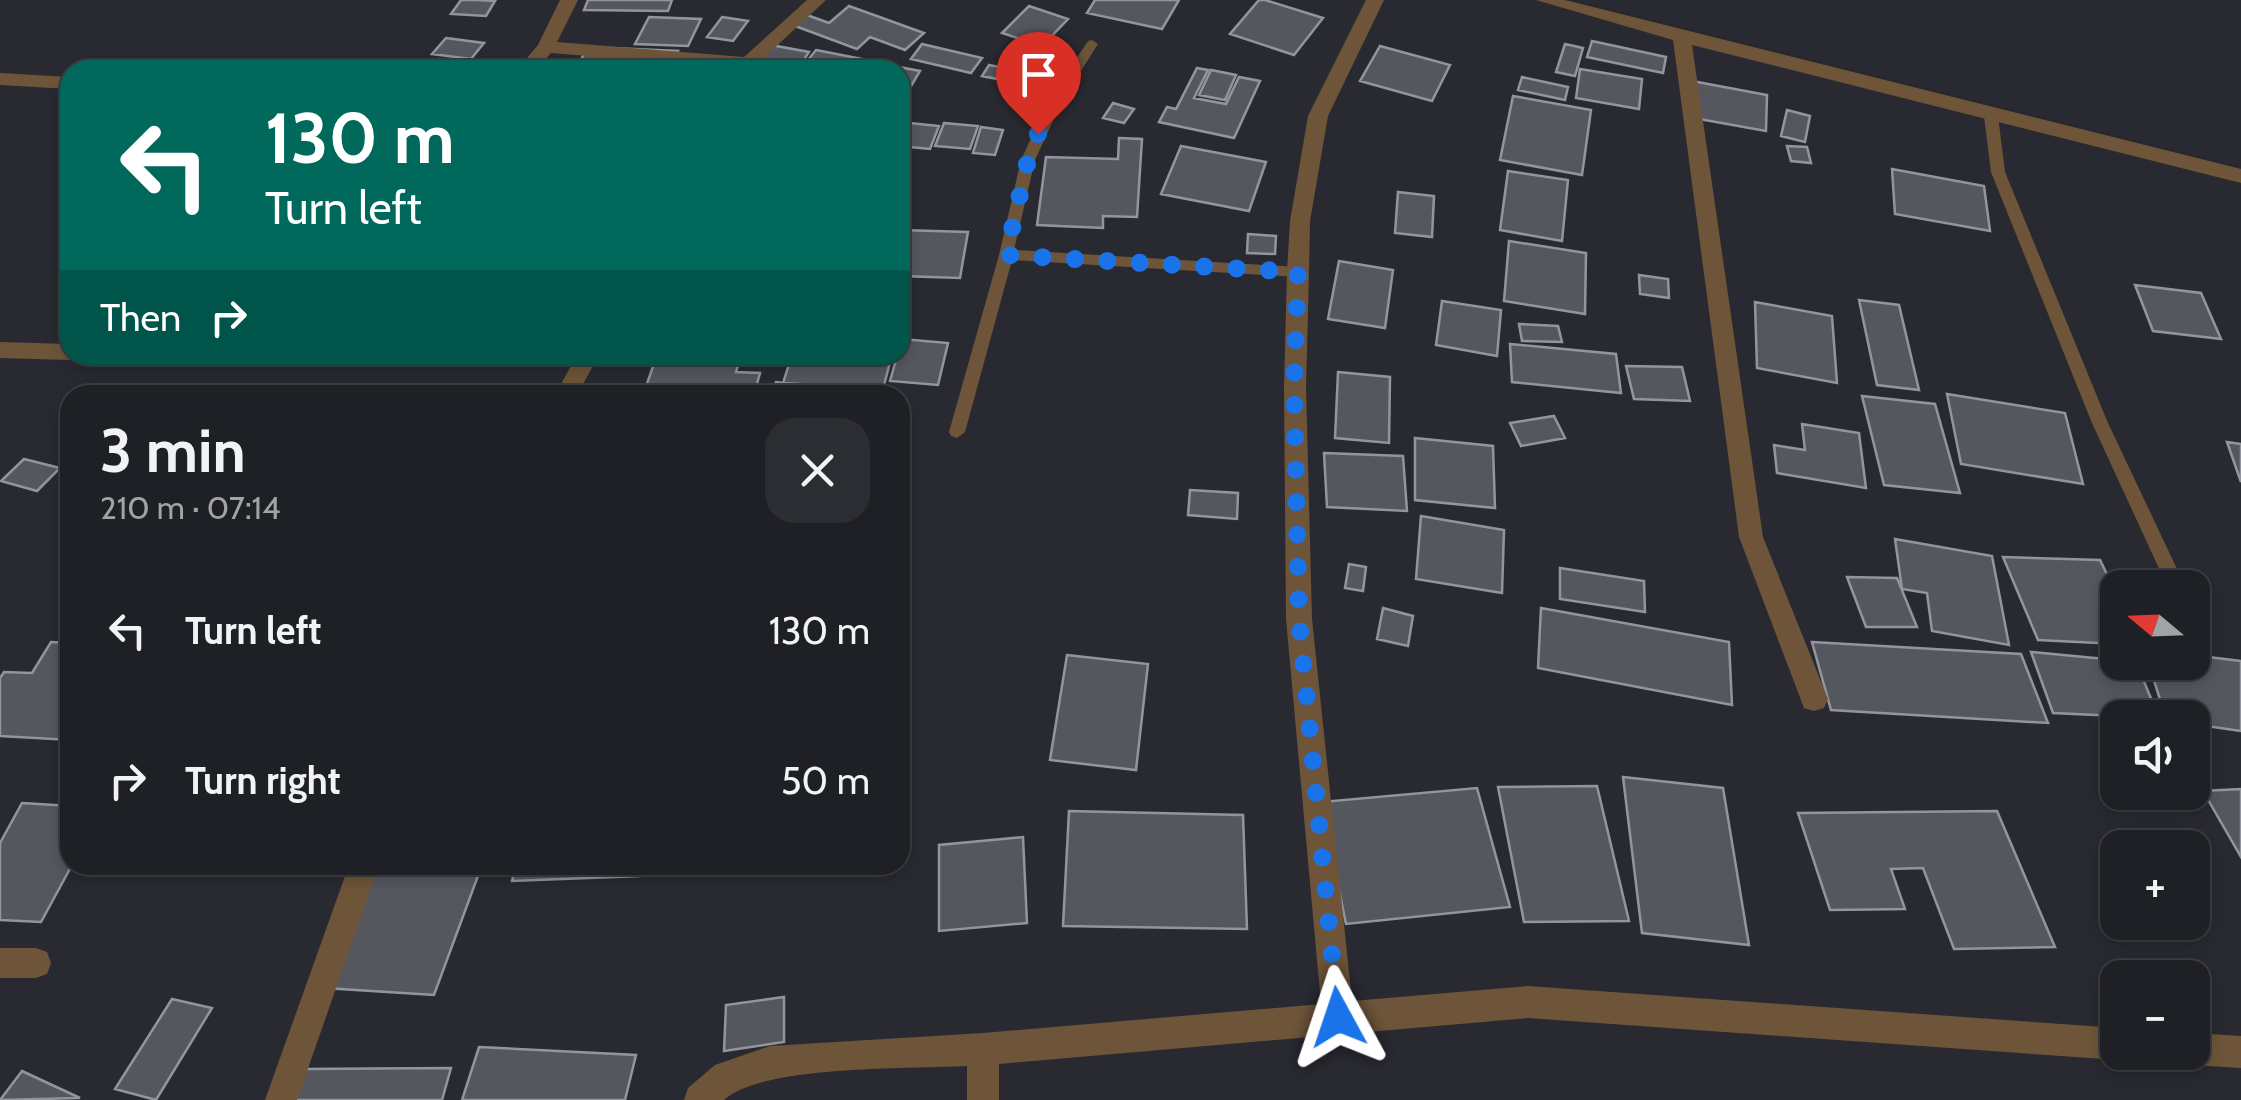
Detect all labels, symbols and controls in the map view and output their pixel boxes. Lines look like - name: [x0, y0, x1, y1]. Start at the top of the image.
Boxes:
- pin: [996, 32, 1081, 135]
- icon: arrive: [1011, 47, 1066, 102]
- text: 130 m: [265, 95, 455, 181]
- icon: left: [100, 100, 230, 230]
- text: Turn left: [265, 181, 422, 235]
- icon: right: [201, 290, 256, 345]
- text: Then: [100, 294, 181, 341]
- text: 3 min: [100, 414, 246, 487]
- button: close: [765, 418, 870, 523]
- text: 210 m · 07:14: [100, 488, 280, 527]
- north arrow: [2100, 570, 2210, 680]
- map controls: [2100, 570, 2210, 1070]
- icon: left: [100, 603, 155, 658]
- text: Turn left: [185, 607, 321, 654]
- text: 130 m: [769, 607, 870, 654]
- button: sound: [2100, 700, 2210, 810]
- icon: right: [100, 753, 155, 808]
- text: Turn right: [185, 757, 341, 804]
- text: 50 m: [781, 757, 870, 804]
- button: +: [2100, 830, 2210, 940]
- button: −: [2100, 960, 2210, 1070]
- position arrow: [1286, 965, 1390, 1069]

